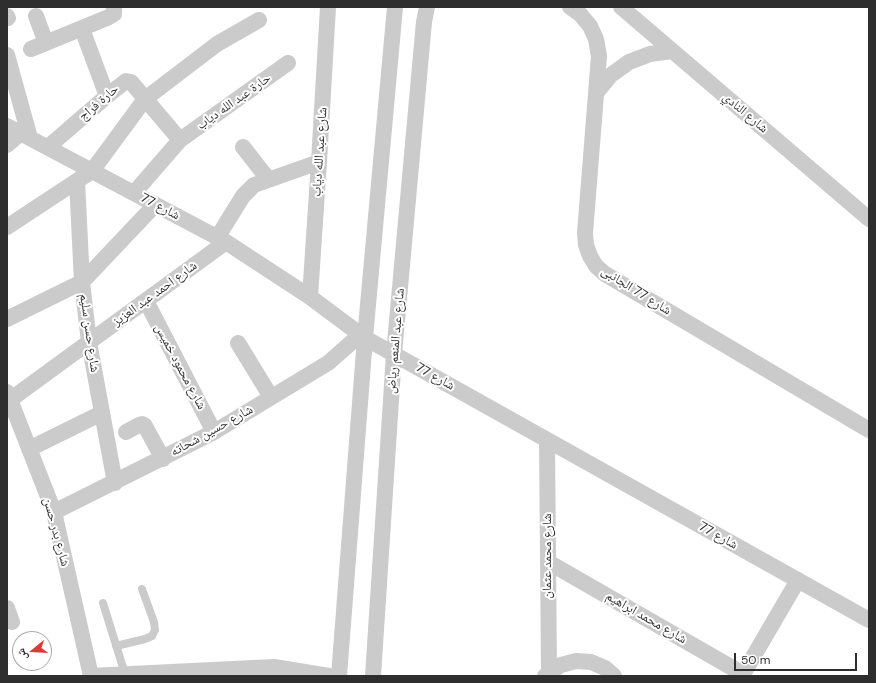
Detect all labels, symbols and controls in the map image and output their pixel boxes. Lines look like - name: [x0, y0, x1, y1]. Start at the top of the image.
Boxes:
- street label: حارة عبد الله دياب: [194, 71, 274, 133]
- street label: حارة فراج: [76, 82, 122, 124]
- street label: شارع النادي: [719, 90, 771, 136]
- street label: شارع عبد الله دياب: [309, 107, 331, 197]
- street label: شارع 77: [138, 190, 182, 224]
- street label: شارع احمد عبد العزيز: [110, 258, 200, 330]
- street label: شارع 77 الجانبى: [598, 263, 674, 319]
- street label: شارع عبد المنعم رياض: [384, 288, 408, 394]
- street label: شارع حسن سليم: [76, 293, 102, 373]
- street label: شارع محمود خميس: [151, 322, 209, 412]
- street label: شارع 77: [413, 360, 457, 394]
- street label: شارع حسين شحاته: [168, 402, 256, 460]
- street label: شارع بدر حسن: [39, 496, 73, 568]
- street label: شارع محمد عثمان: [540, 513, 556, 599]
- street label: شارع 77: [696, 519, 740, 553]
- street label: شارع محمد ابراهيم: [603, 589, 689, 647]
- north arrow: [12, 631, 52, 671]
- scale bar: [736, 645, 859, 671]
- text: ش: [13, 647, 30, 662]
- text: 50 m: [741, 652, 770, 668]

